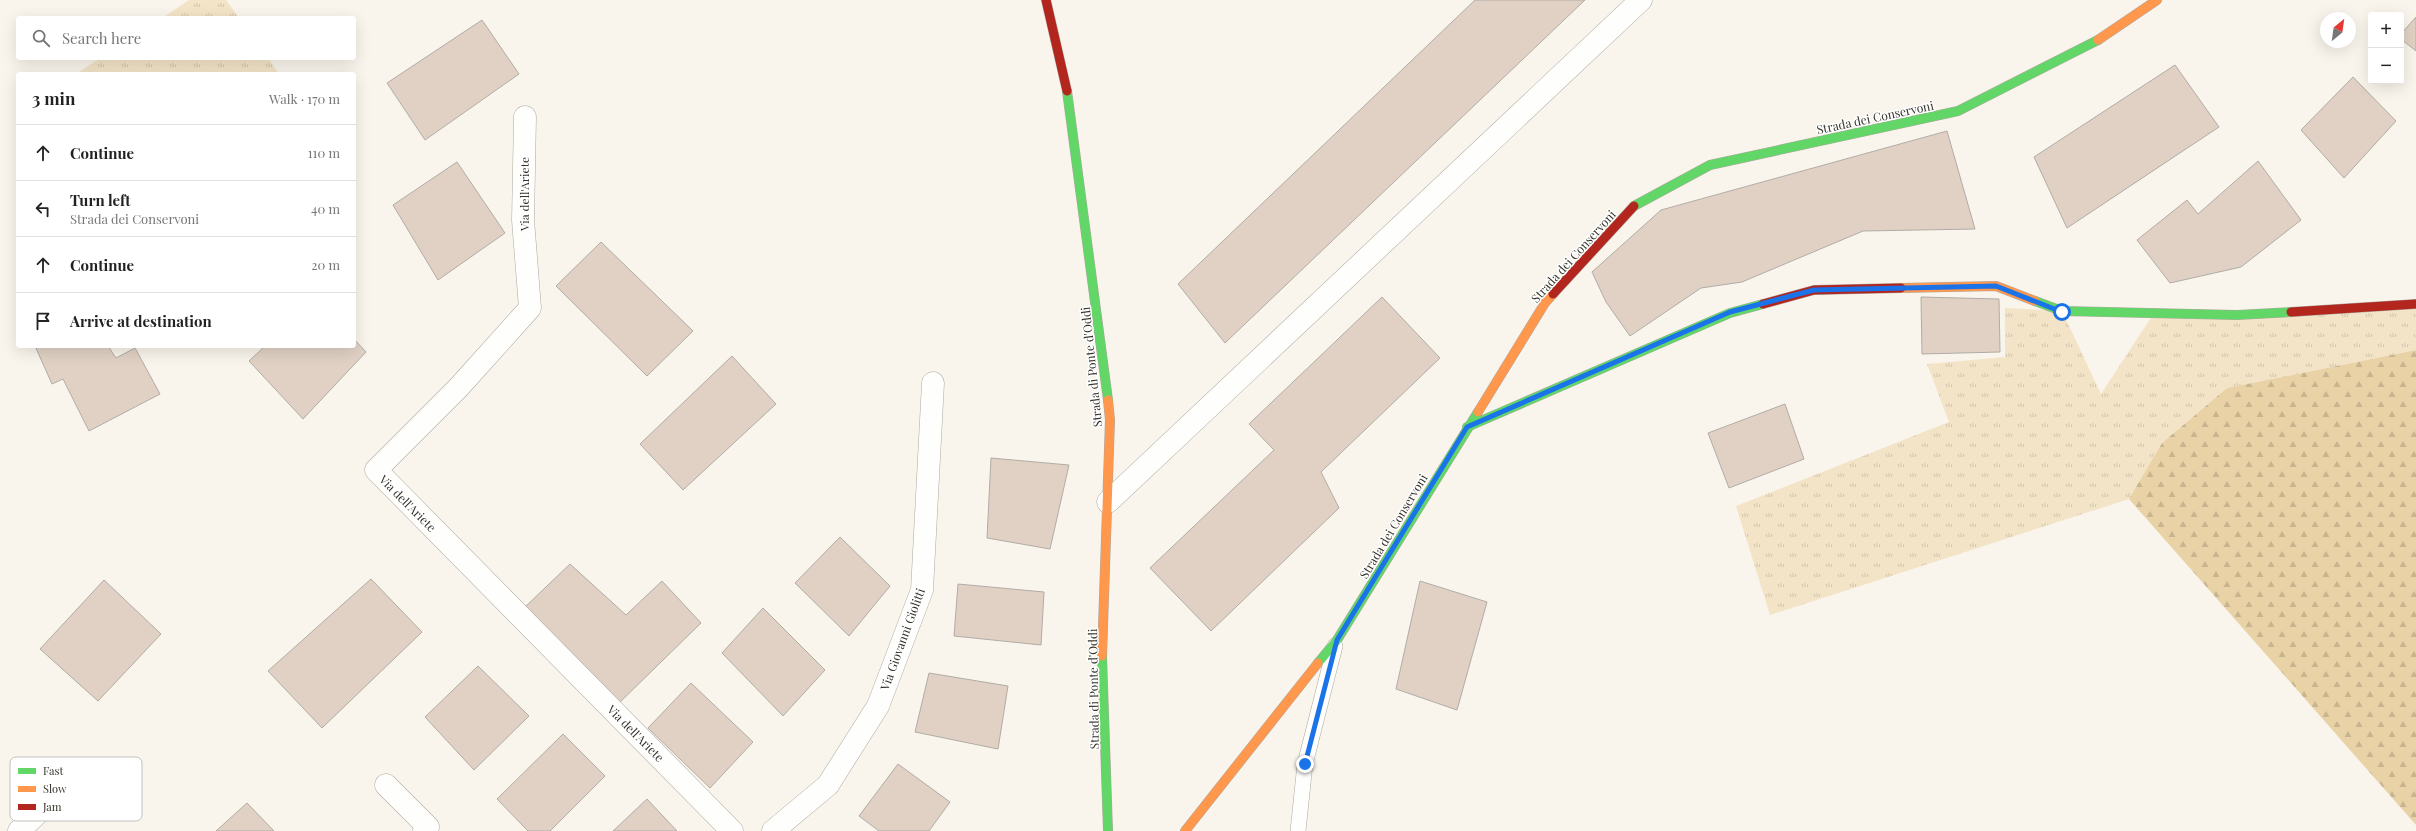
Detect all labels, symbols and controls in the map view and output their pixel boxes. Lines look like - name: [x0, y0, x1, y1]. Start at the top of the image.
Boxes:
- north arrow: [2320, 12, 2356, 48]
- map controls: [2368, 12, 2404, 84]
- button: +: [2368, 12, 2404, 48]
- search box: [16, 16, 356, 60]
- icon: search: [30, 27, 52, 49]
- text: Search here: [62, 28, 141, 48]
- button: −: [2368, 48, 2404, 84]
- text: 3 min: [32, 87, 75, 109]
- text: Walk · 170 m: [269, 90, 340, 107]
- street label: Strada dei Conservoni: [1815, 97, 1935, 137]
- icon: ahead: [32, 142, 54, 164]
- text: Continue: [70, 143, 134, 163]
- text: 110 m: [308, 144, 340, 161]
- street label: Via dell'Ariete: [516, 157, 532, 232]
- text: Turn left: [70, 190, 131, 210]
- icon: left: [32, 198, 54, 220]
- text: 40 m: [311, 200, 340, 217]
- street label: Strada dei Conservoni: [1527, 206, 1619, 306]
- text: Strada dei Conservoni: [70, 210, 199, 227]
- icon: ahead: [32, 254, 54, 276]
- text: Continue: [70, 255, 134, 275]
- text: 20 m: [311, 256, 340, 273]
- route start: [2053, 303, 2071, 321]
- street label: Strada di Ponte d'Oddi: [1077, 306, 1105, 428]
- icon: arrive: [32, 310, 54, 332]
- text: Arrive at destination: [70, 311, 212, 331]
- street label: Strada dei Conservoni: [1355, 470, 1431, 581]
- street label: Via dell'Ariete: [376, 471, 440, 535]
- street label: Via Giovanni Giolitti: [876, 585, 928, 693]
- street label: Strada di Ponte d'Oddi: [1084, 628, 1102, 750]
- street label: Via dell'Ariete: [604, 701, 668, 765]
- route end: [1296, 755, 1314, 773]
- legend: [10, 757, 142, 821]
- text: Fast: [43, 763, 63, 778]
- text: Slow: [43, 781, 67, 796]
- text: Jam: [42, 799, 62, 814]

